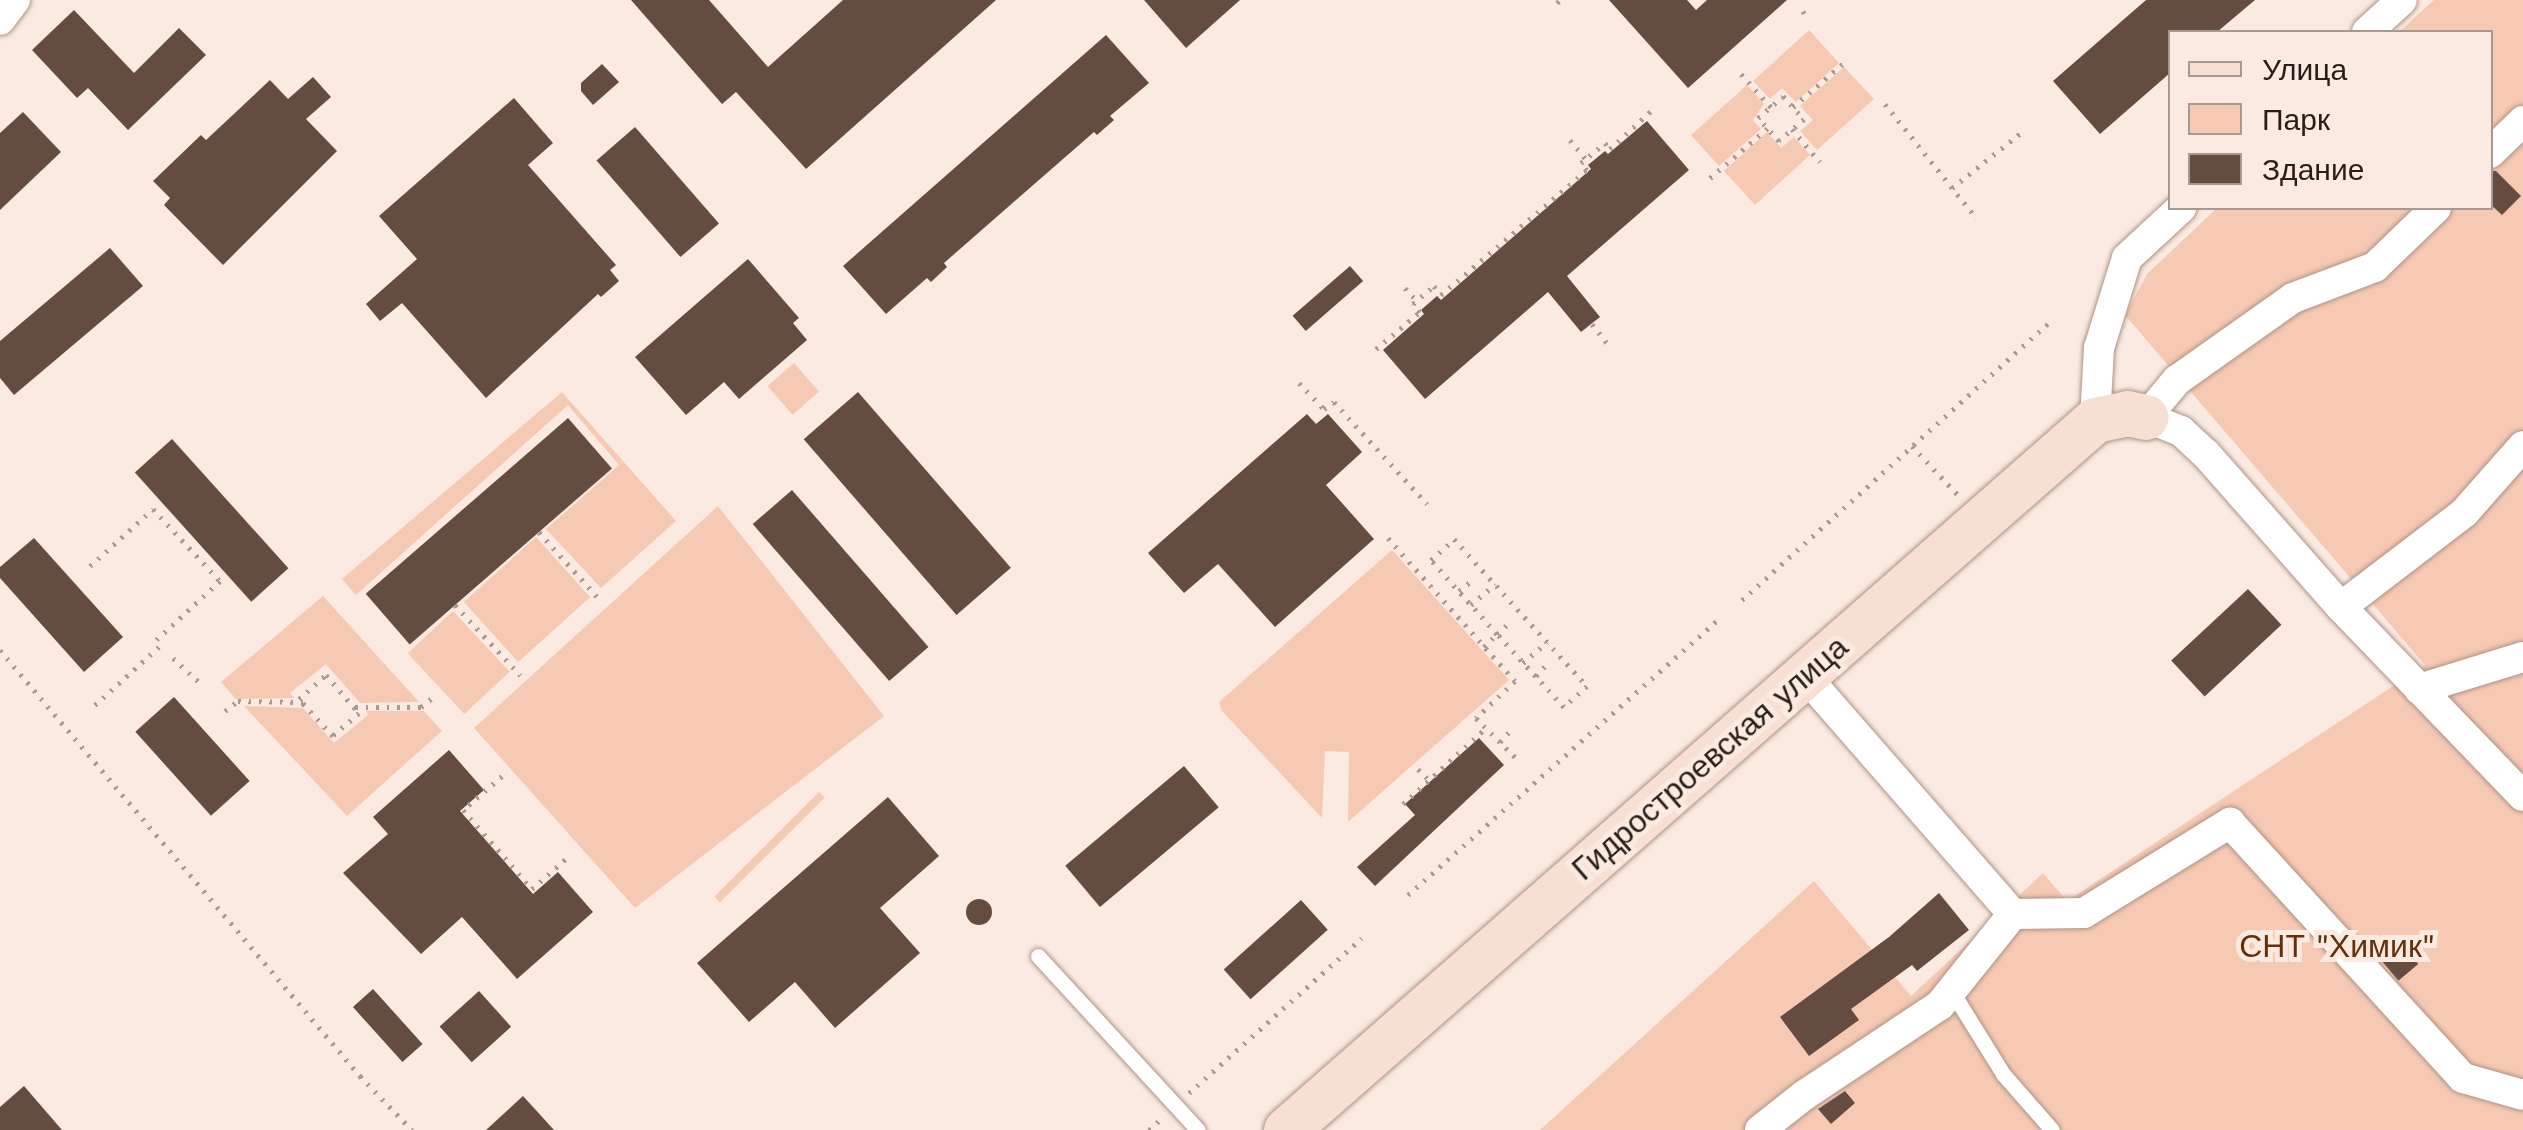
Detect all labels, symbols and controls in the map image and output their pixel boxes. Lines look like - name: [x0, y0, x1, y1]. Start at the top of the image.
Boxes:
- legend: [2168, 30, 2493, 210]
- text: Улица: [2262, 52, 2347, 87]
- text: Парк: [2262, 102, 2330, 137]
- text: Здание: [2262, 152, 2364, 187]
- street label: Гидростроевская улица: [1564, 628, 1856, 888]
- park label: СНТ "Химик": [2239, 927, 2435, 965]

